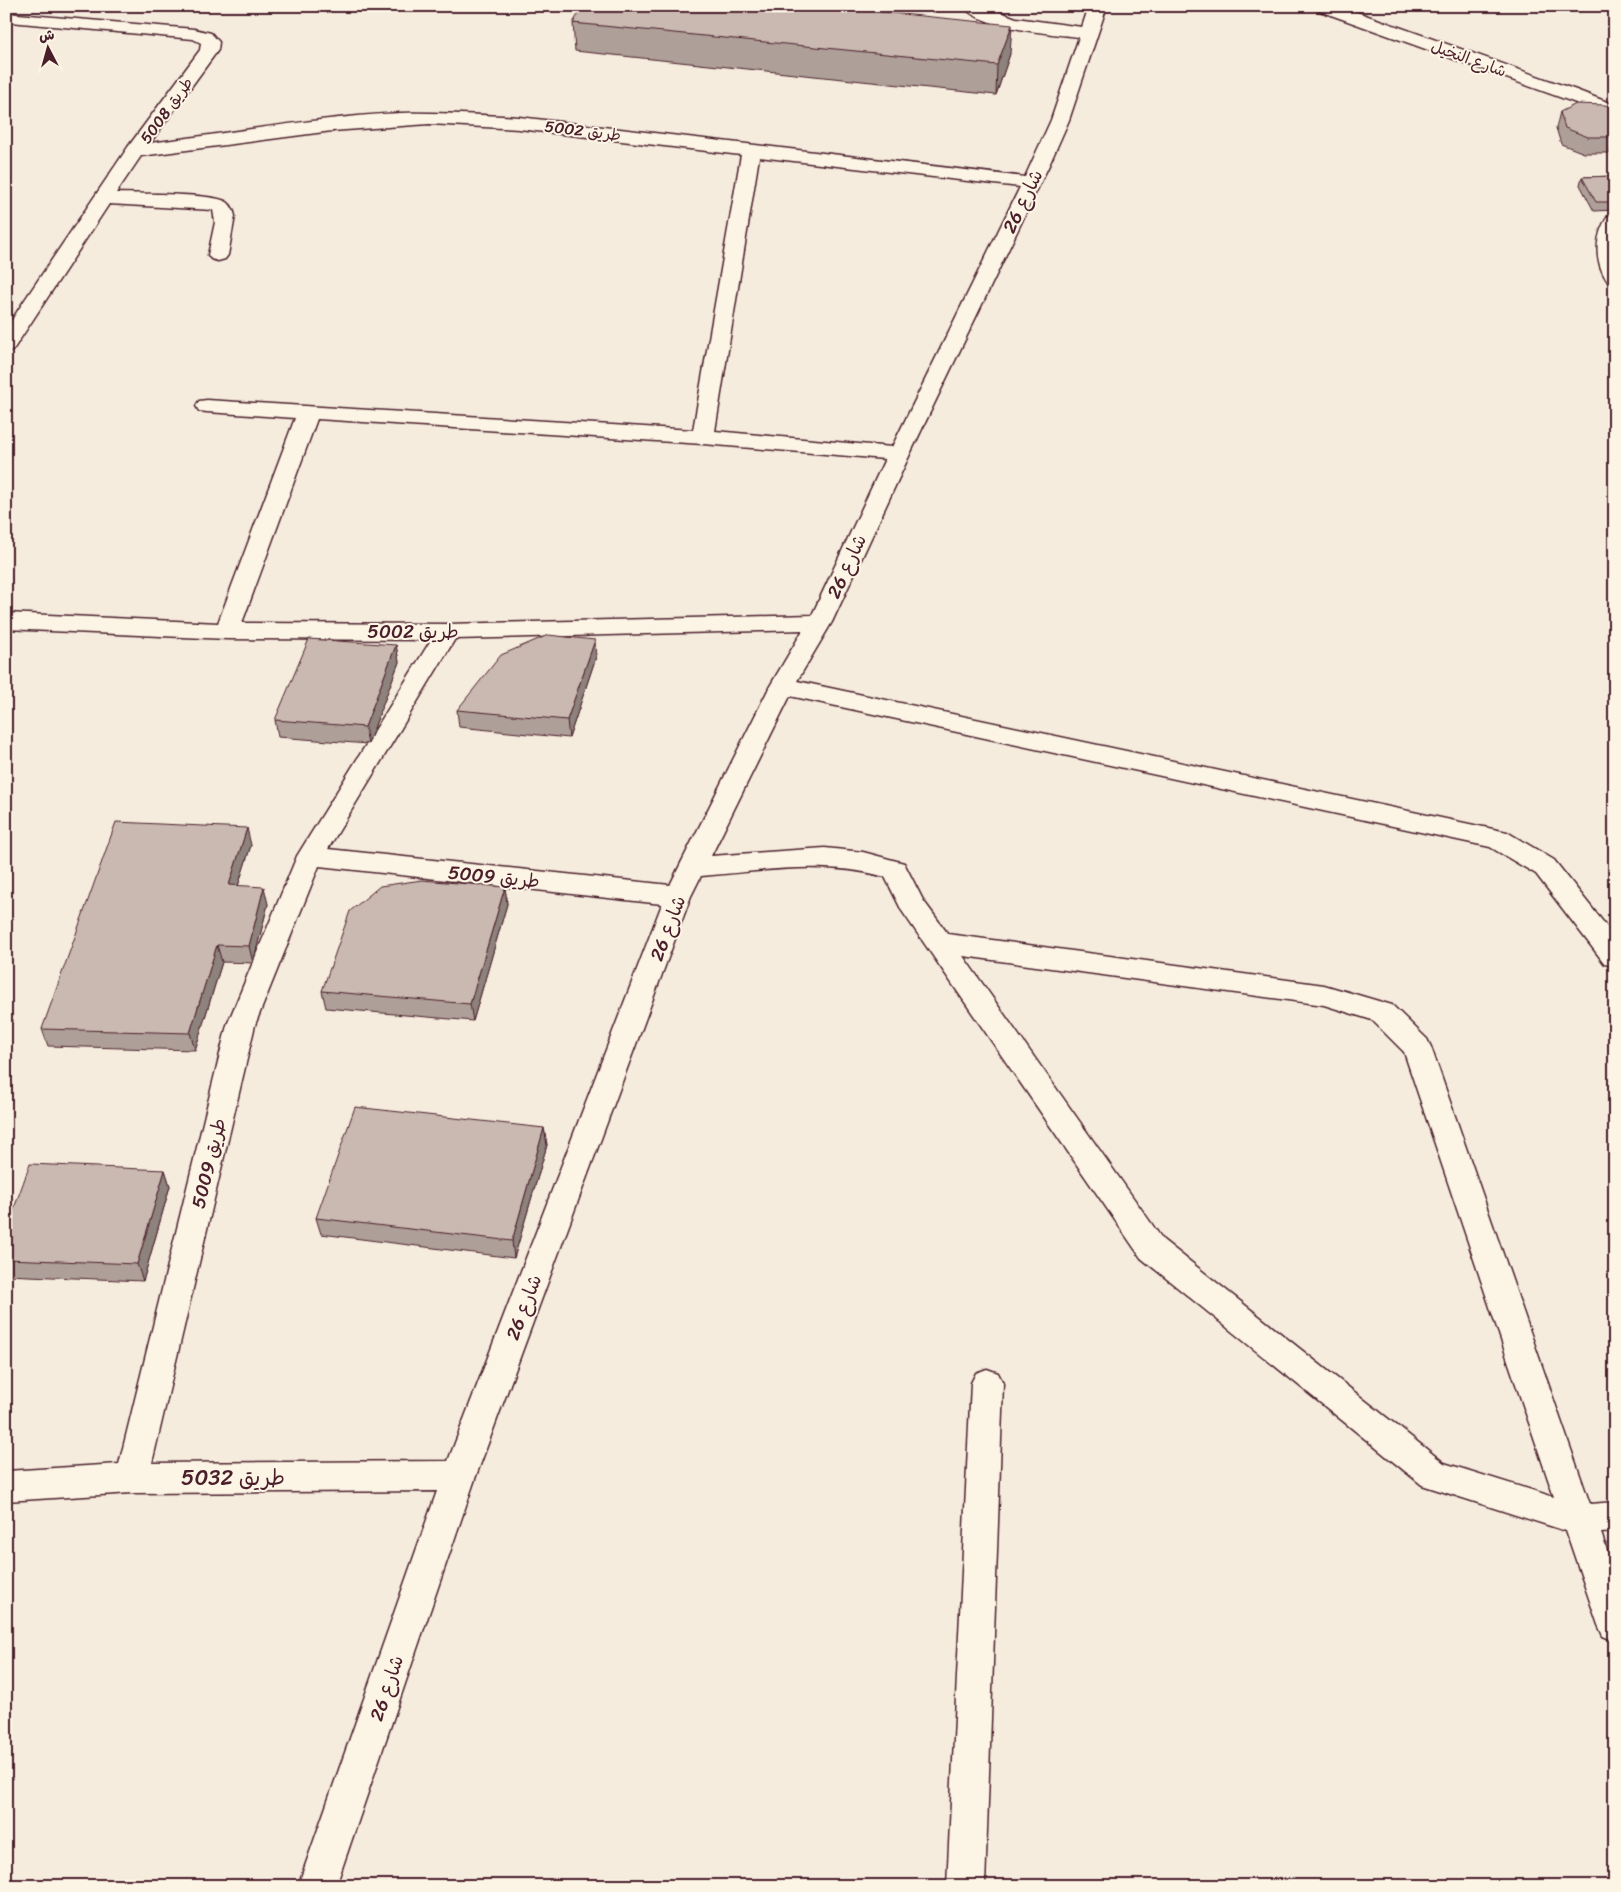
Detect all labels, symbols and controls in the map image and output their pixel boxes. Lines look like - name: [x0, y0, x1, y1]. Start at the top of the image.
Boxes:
- north arrow: [22, 22, 72, 72]
- text: ش: [38, 22, 56, 49]
- street label: شارع النخيل: [1427, 31, 1511, 86]
- street label: طريق 5008: [132, 70, 201, 150]
- street label: طريق 5002: [543, 111, 623, 150]
- street label: شارع 26: [993, 164, 1052, 239]
- street label: شارع 26: [817, 529, 876, 604]
- street label: طريق 5002: [367, 615, 459, 648]
- street label: طريق 5009: [446, 855, 541, 898]
- street label: شارع 26: [640, 891, 695, 966]
- street label: طريق 5009: [181, 1114, 236, 1212]
- street label: شارع 26: [496, 1270, 551, 1345]
- street label: طريق 5032: [181, 1458, 285, 1497]
- street label: شارع 26: [360, 1651, 413, 1726]

